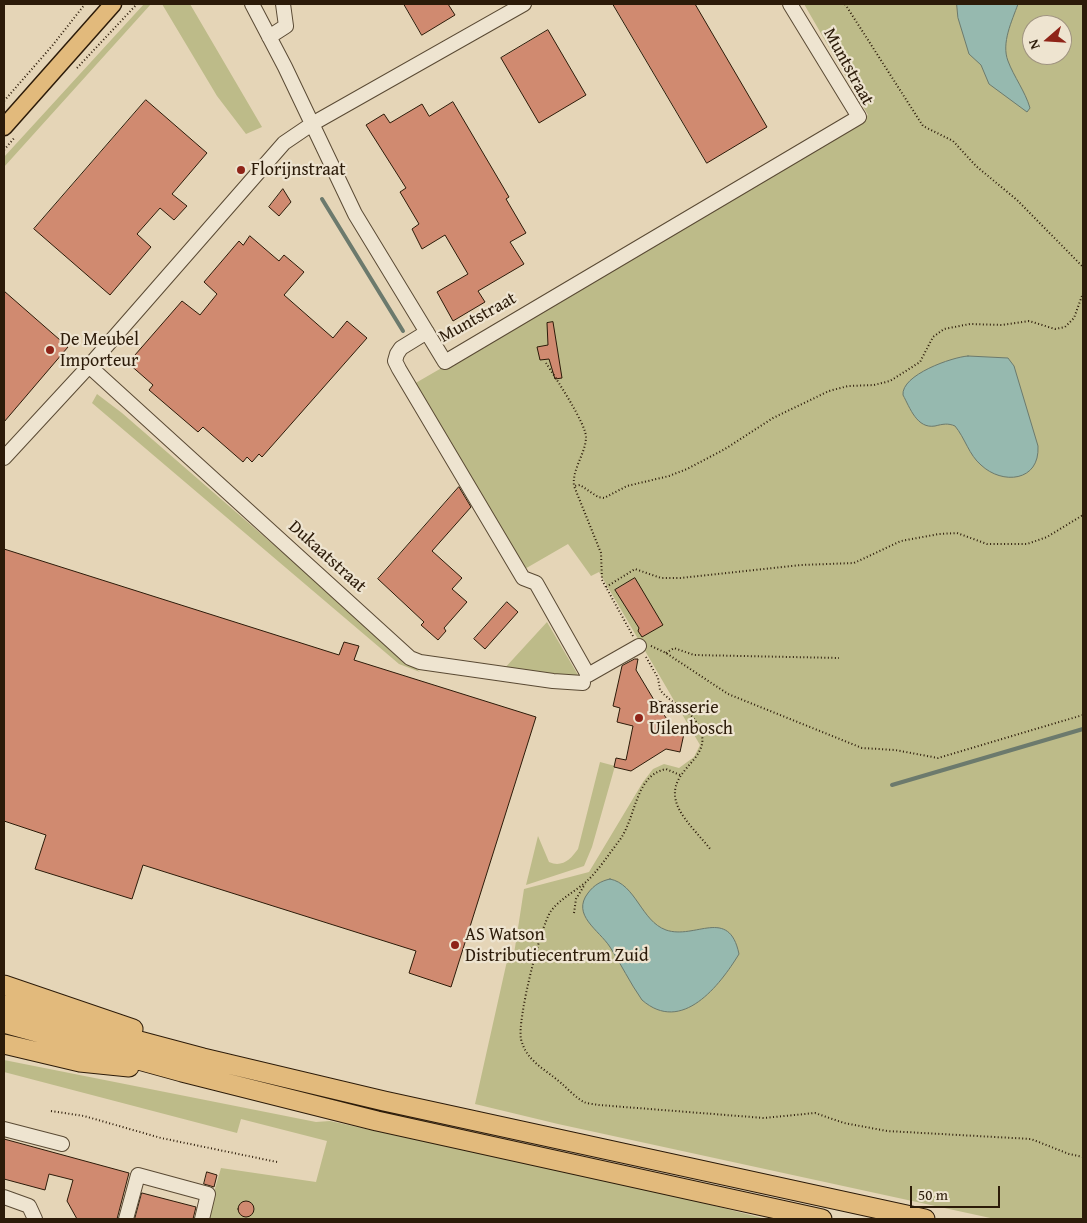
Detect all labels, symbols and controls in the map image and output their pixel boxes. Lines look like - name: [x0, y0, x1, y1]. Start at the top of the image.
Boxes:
- north arrow: [1022, 15, 1072, 65]
- street label: Muntstraat: [818, 25, 878, 109]
- text: N: [1023, 37, 1045, 52]
- place label: Florijnstraat: [251, 159, 346, 181]
- marker: Florijnstraat: [235, 164, 247, 176]
- street label: Muntstraat: [436, 288, 520, 348]
- place label: De Meubel Importeur: [60, 329, 139, 372]
- marker: De Meubel Importeur: [44, 344, 56, 356]
- street label: Dukaatstraat: [284, 516, 370, 598]
- place label: Brasserie Uilenbosch: [649, 697, 733, 740]
- marker: Brasserie Uilenbosch: [633, 712, 645, 724]
- place label: AS Watson Distributiecentrum Zuid: [465, 924, 649, 966]
- marker: AS Watson Distributiecentrum Zuid: [449, 939, 461, 951]
- scale bar: [912, 1176, 1002, 1208]
- text: 50 m: [918, 1184, 948, 1205]

